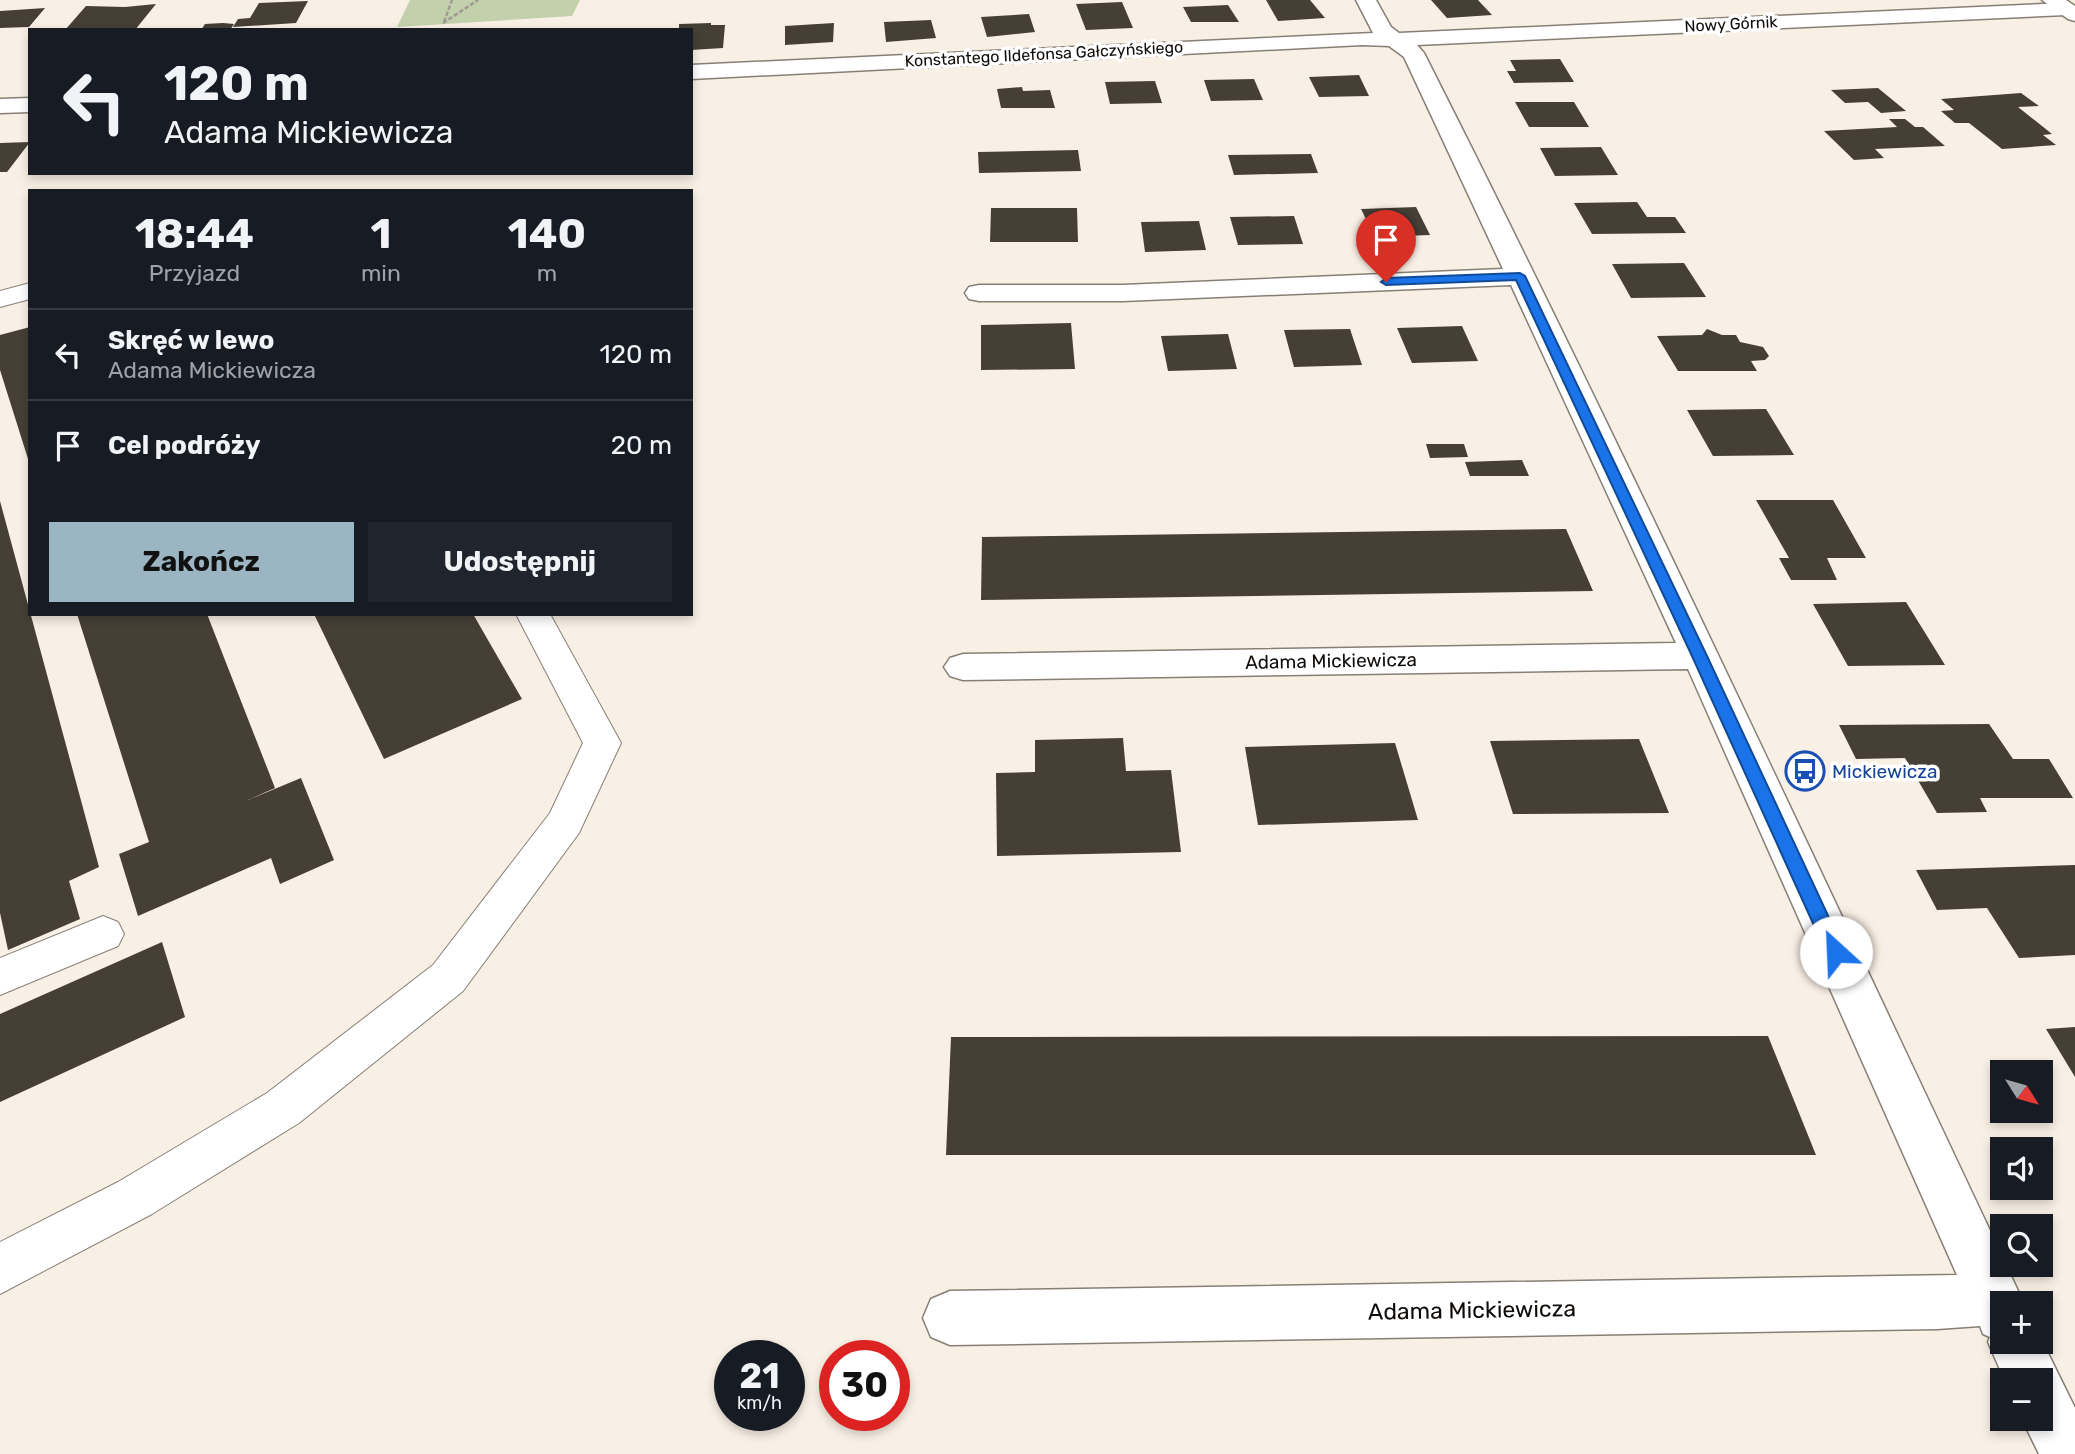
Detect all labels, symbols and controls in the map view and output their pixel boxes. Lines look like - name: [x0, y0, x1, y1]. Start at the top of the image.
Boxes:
- street label: Nowy Górnik: [1684, 12, 1779, 36]
- street label: Konstantego Ildefonsa Gałczyńskiego: [904, 37, 1184, 71]
- text: 120 m: [164, 54, 309, 112]
- icon: left: [49, 56, 140, 147]
- text: Adama Mickiewicza: [164, 113, 453, 151]
- text: 18:44: [135, 209, 254, 259]
- text: 1: [370, 209, 391, 259]
- text: 140: [508, 209, 586, 259]
- pin: [1356, 210, 1416, 282]
- icon: arrive: [1367, 221, 1405, 259]
- text: Przyjazd: [149, 259, 240, 287]
- text: min: [361, 259, 401, 287]
- text: m: [537, 259, 557, 287]
- text: Skręć w lewo: [108, 325, 274, 356]
- icon: left: [49, 336, 87, 374]
- text: 120 m: [600, 339, 672, 370]
- text: Adama Mickiewicza: [108, 356, 316, 384]
- icon: arrive: [49, 427, 87, 465]
- text: Cel podróży: [108, 430, 261, 461]
- text: 20 m: [611, 430, 672, 461]
- button: Zakończ: [49, 522, 354, 602]
- button: Udostępnij: [368, 522, 672, 602]
- street label: Adama Mickiewicza: [1245, 648, 1417, 674]
- bus stop icon: Mickiewicza: [1784, 750, 1826, 792]
- place label: Mickiewicza: [1832, 760, 1937, 783]
- position arrow: [1799, 915, 1873, 989]
- north arrow: [1990, 1060, 2053, 1124]
- map controls: [1990, 1060, 2053, 1431]
- button: sound: [1990, 1137, 2053, 1200]
- button: search: [1990, 1214, 2053, 1277]
- button: +: [1990, 1291, 2053, 1354]
- street label: Adama Mickiewicza: [1368, 1294, 1576, 1326]
- speed limit sign: 30: [819, 1340, 910, 1431]
- text: 21: [739, 1355, 780, 1397]
- button: −: [1990, 1368, 2053, 1431]
- text: km/h: [737, 1392, 782, 1414]

